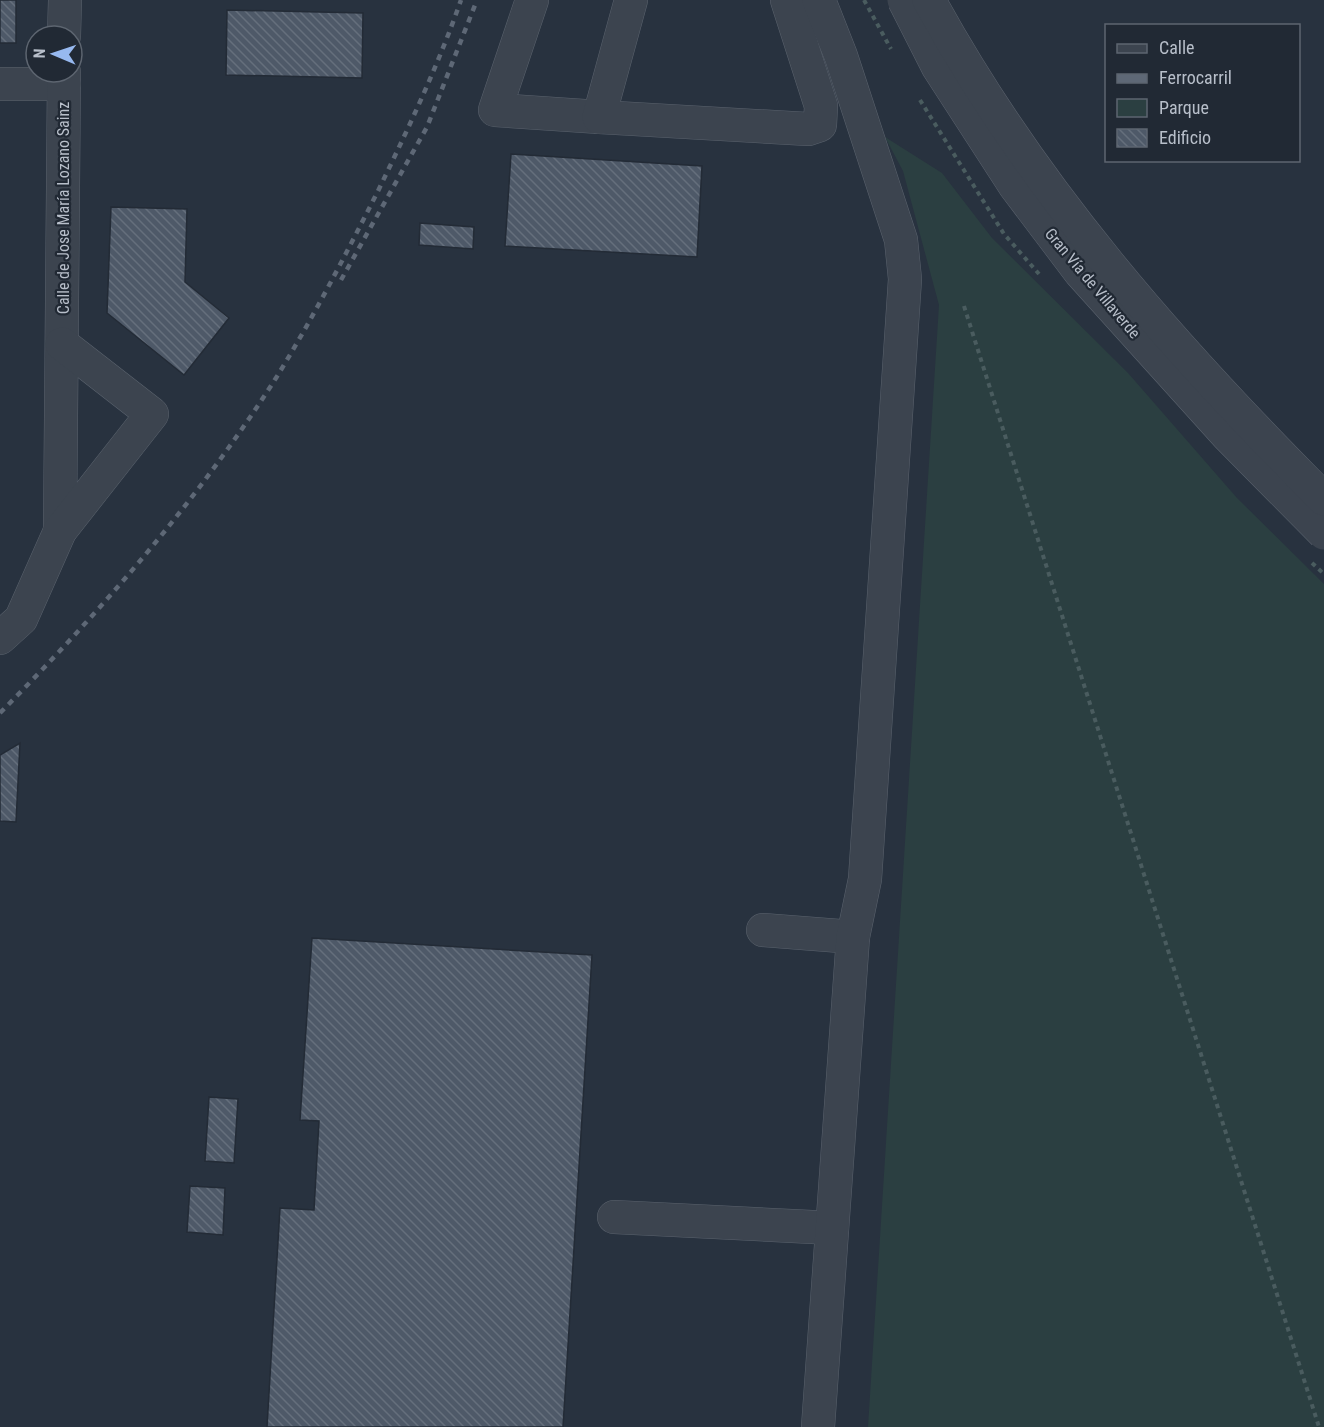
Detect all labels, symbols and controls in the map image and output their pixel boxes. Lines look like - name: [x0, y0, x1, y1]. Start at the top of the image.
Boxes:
- north arrow: [24, 24, 84, 84]
- legend: [1105, 24, 1300, 162]
- text: Calle: [1159, 37, 1195, 58]
- text: N: [30, 48, 49, 59]
- text: Ferrocarril: [1159, 67, 1232, 88]
- text: Parque: [1159, 97, 1209, 118]
- street label: Calle de Jose María Lozano Sainz: [54, 102, 73, 314]
- text: Edificio: [1159, 127, 1211, 148]
- street label: Gran Vía de Villaverde: [1041, 224, 1144, 342]

